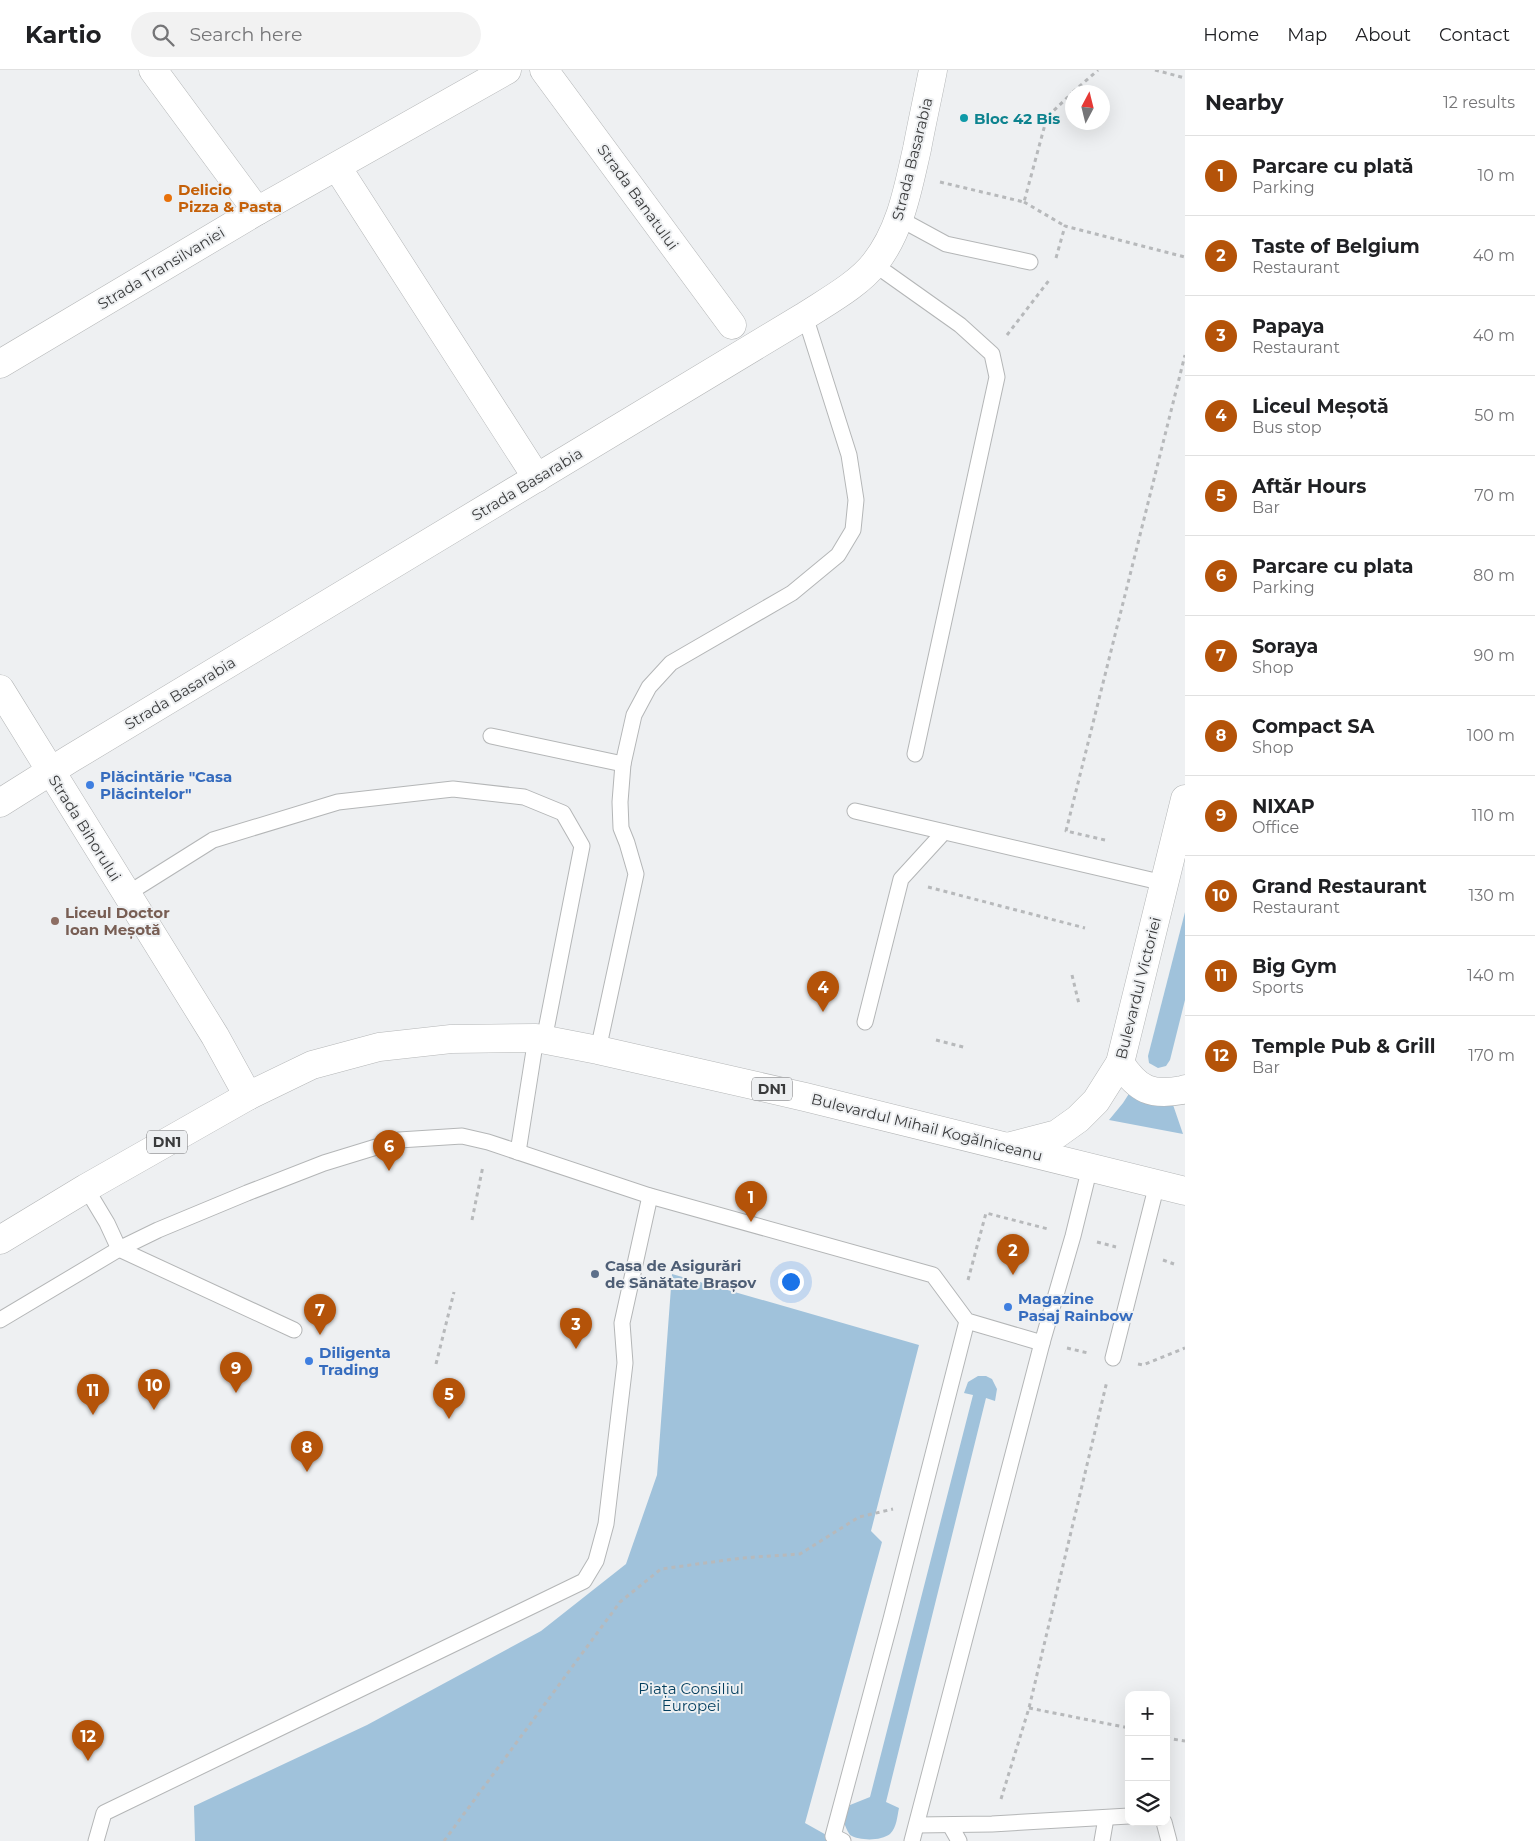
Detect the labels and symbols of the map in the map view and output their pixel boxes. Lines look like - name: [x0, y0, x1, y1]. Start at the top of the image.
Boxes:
- north arrow: [1065, 85, 1110, 130]
- street label: Strada Basarabia: [888, 95, 936, 223]
- place label: Bloc 42 Bis: [974, 109, 1060, 128]
- marker: Bloc 42 Bis: [958, 112, 970, 124]
- street label: Strada Banatului: [593, 140, 683, 254]
- place label: Delicio Pizza & Pasta: [178, 180, 282, 216]
- marker: Delicio Pizza & Pasta: [162, 192, 174, 204]
- street label: Strada Transilvaniei: [94, 223, 228, 313]
- street label: Strada Basarabia: [468, 443, 586, 525]
- street label: Strada Basarabia: [121, 652, 239, 734]
- place label: Plăcintărie "Casa Plăcintelor": [100, 767, 232, 803]
- street label: Strada Bihorului: [45, 771, 125, 885]
- marker: Plăcintărie "Casa Plăcintelor": [84, 779, 96, 791]
- place label: Liceul Doctor Ioan Meșotă: [65, 903, 170, 940]
- marker: Liceul Doctor Ioan Meșotă: [49, 915, 61, 927]
- street label: Bulevardul Victoriei: [1111, 915, 1165, 1061]
- pin: 4: [807, 971, 839, 1012]
- road number: DN1: [752, 1078, 792, 1100]
- street label: Bulevardul Mihail Kogălniceanu: [809, 1089, 1045, 1165]
- road number: DN1: [147, 1130, 187, 1154]
- pin: 6: [373, 1130, 405, 1171]
- pin: 1: [735, 1181, 767, 1222]
- pin: 2: [997, 1234, 1029, 1275]
- place label: Casa de Asigurări de Sănătate Brașov: [605, 1256, 757, 1293]
- marker: Casa de Asigurări de Sănătate Brașov: [589, 1268, 601, 1280]
- your location: [778, 1269, 804, 1295]
- place label: Magazine Pasaj Rainbow: [1018, 1289, 1134, 1325]
- pin: 7: [304, 1294, 336, 1335]
- marker: Magazine Pasaj Rainbow: [1002, 1301, 1014, 1313]
- pin: 3: [560, 1308, 592, 1349]
- place label: Diligenta Trading: [319, 1343, 391, 1379]
- pin: 9: [220, 1352, 252, 1393]
- marker: Diligenta Trading: [303, 1355, 315, 1367]
- pin: 10: [138, 1369, 170, 1410]
- pin: 11: [77, 1374, 109, 1415]
- pin: 5: [433, 1378, 465, 1419]
- pin: 8: [291, 1431, 323, 1472]
- park label: Piața Consiliul Europei: [638, 1679, 744, 1715]
- pin: 12: [72, 1720, 104, 1761]

